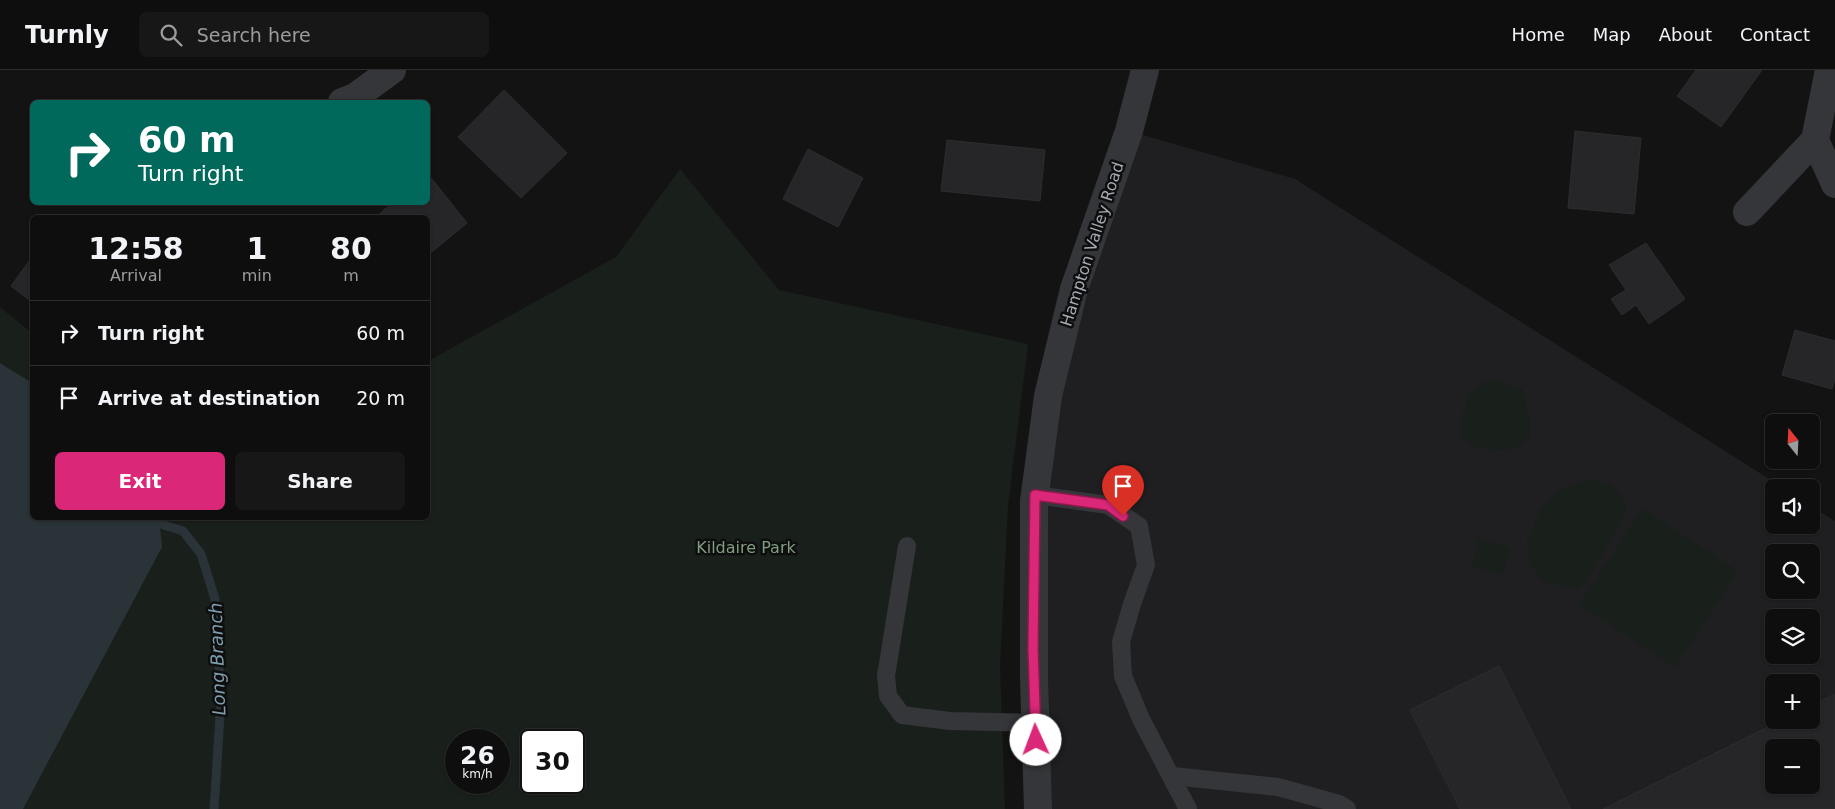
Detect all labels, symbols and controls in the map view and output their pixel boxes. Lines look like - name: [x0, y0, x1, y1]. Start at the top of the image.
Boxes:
- search box: [139, 12, 489, 57]
- text: Turnly: [25, 21, 109, 49]
- icon: search: [157, 21, 185, 49]
- text: Search here: [197, 24, 311, 46]
- text: Home: [1512, 24, 1565, 45]
- text: Map: [1593, 24, 1631, 45]
- text: About: [1659, 24, 1712, 45]
- text: Contact: [1740, 24, 1810, 45]
- icon: right: [55, 120, 120, 185]
- text: 60 m: [138, 120, 235, 160]
- street label: Hampton Valley Road: [1056, 159, 1128, 329]
- text: Turn right: [138, 161, 243, 186]
- text: 12:58: [88, 231, 184, 266]
- text: 1: [246, 231, 267, 266]
- text: 80: [330, 231, 372, 266]
- text: Arrival: [110, 266, 162, 285]
- text: min: [242, 266, 272, 285]
- text: m: [343, 266, 359, 285]
- icon: right: [55, 319, 83, 347]
- text: Turn right: [98, 322, 204, 344]
- text: 60 m: [356, 322, 405, 344]
- icon: arrive: [55, 384, 83, 412]
- text: Arrive at destination: [98, 387, 320, 409]
- text: 20 m: [356, 387, 405, 409]
- north arrow: [1765, 414, 1820, 469]
- map controls: [1765, 414, 1820, 794]
- button: Exit: [55, 452, 225, 510]
- button: Share: [235, 452, 405, 510]
- pin: [1102, 465, 1144, 516]
- icon: arrive: [1109, 472, 1137, 500]
- button: sound: [1765, 479, 1820, 534]
- park label: Kildaire Park: [696, 538, 796, 557]
- button: search: [1765, 544, 1820, 599]
- water label: Long Branch: [205, 602, 229, 716]
- button: layers: [1765, 609, 1820, 664]
- button: +: [1765, 674, 1820, 729]
- position arrow: [1009, 713, 1061, 765]
- speed limit sign: 30: [520, 729, 585, 794]
- button: −: [1765, 739, 1820, 794]
- text: 26: [460, 741, 495, 770]
- text: km/h: [462, 767, 493, 781]

